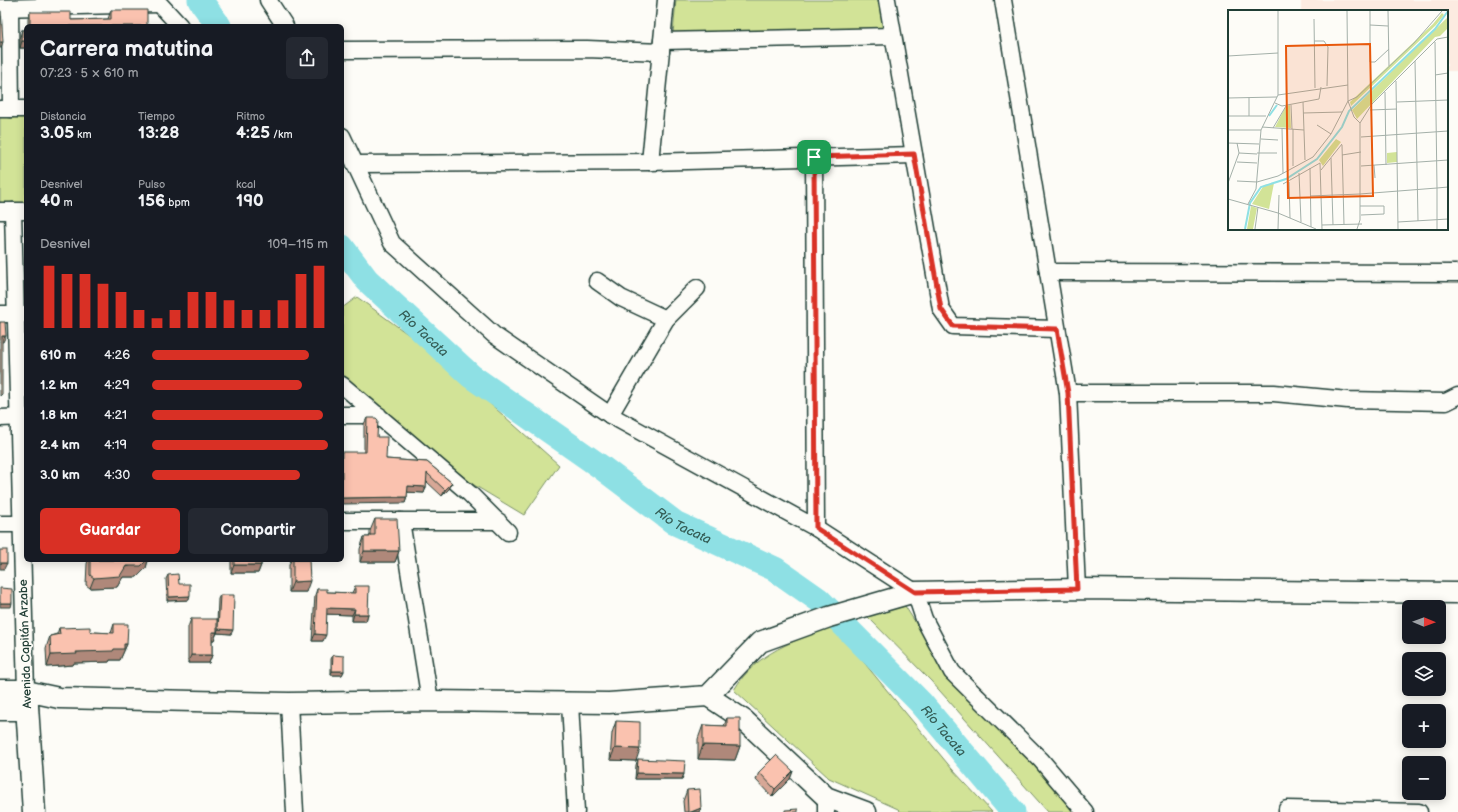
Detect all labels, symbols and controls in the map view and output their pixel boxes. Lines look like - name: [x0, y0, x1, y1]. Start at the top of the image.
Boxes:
- inset map: [1228, 10, 1448, 230]
- text: Carrera matutina: [40, 36, 213, 63]
- button: share: [286, 37, 328, 79]
- text: 07:23 · 5 × 610 m: [40, 65, 139, 81]
- text: Distancia: [40, 110, 86, 123]
- text: Tiempo: [138, 110, 175, 123]
- text: Ritmo: [236, 110, 265, 123]
- text: 3.05: [40, 123, 74, 143]
- text: 13:28: [138, 123, 180, 143]
- text: 4:25: [236, 123, 270, 143]
- text: km: [74, 128, 92, 141]
- text: /km: [270, 128, 293, 141]
- pin: [797, 140, 831, 174]
- icon: arrive: [803, 146, 825, 168]
- text: Desnivel: [40, 178, 82, 191]
- text: Pulso: [138, 178, 165, 191]
- text: kcal: [236, 178, 256, 191]
- text: 40: [40, 191, 61, 211]
- text: 156: [138, 191, 165, 211]
- text: 190: [236, 191, 264, 211]
- text: m: [61, 196, 73, 209]
- text: bpm: [165, 196, 190, 209]
- text: Desnivel: [40, 236, 90, 252]
- text: 109–115 m: [267, 236, 328, 252]
- water label: Río Tacata: [395, 307, 452, 360]
- text: 610 m: [40, 347, 76, 363]
- text: 4:26: [104, 347, 130, 363]
- text: 1.2 km: [40, 377, 78, 393]
- text: 4:29: [104, 377, 130, 393]
- text: 1.8 km: [40, 407, 78, 423]
- text: 4:21: [104, 407, 127, 423]
- text: 2.4 km: [40, 437, 80, 453]
- text: 4:19: [104, 437, 127, 453]
- text: 3.0 km: [40, 467, 80, 483]
- text: 4:30: [104, 467, 130, 483]
- water label: Río Tacata: [652, 504, 714, 548]
- button: Guardar: [40, 508, 180, 554]
- button: Compartir: [188, 508, 328, 554]
- street label: Avenida Capitán Arzabe: [16, 579, 35, 709]
- north arrow: [1402, 600, 1446, 644]
- map controls: [1402, 600, 1446, 800]
- button: layers: [1402, 652, 1446, 696]
- water label: Río Tacata: [917, 702, 969, 760]
- button: +: [1402, 704, 1446, 748]
- button: −: [1402, 756, 1446, 800]

